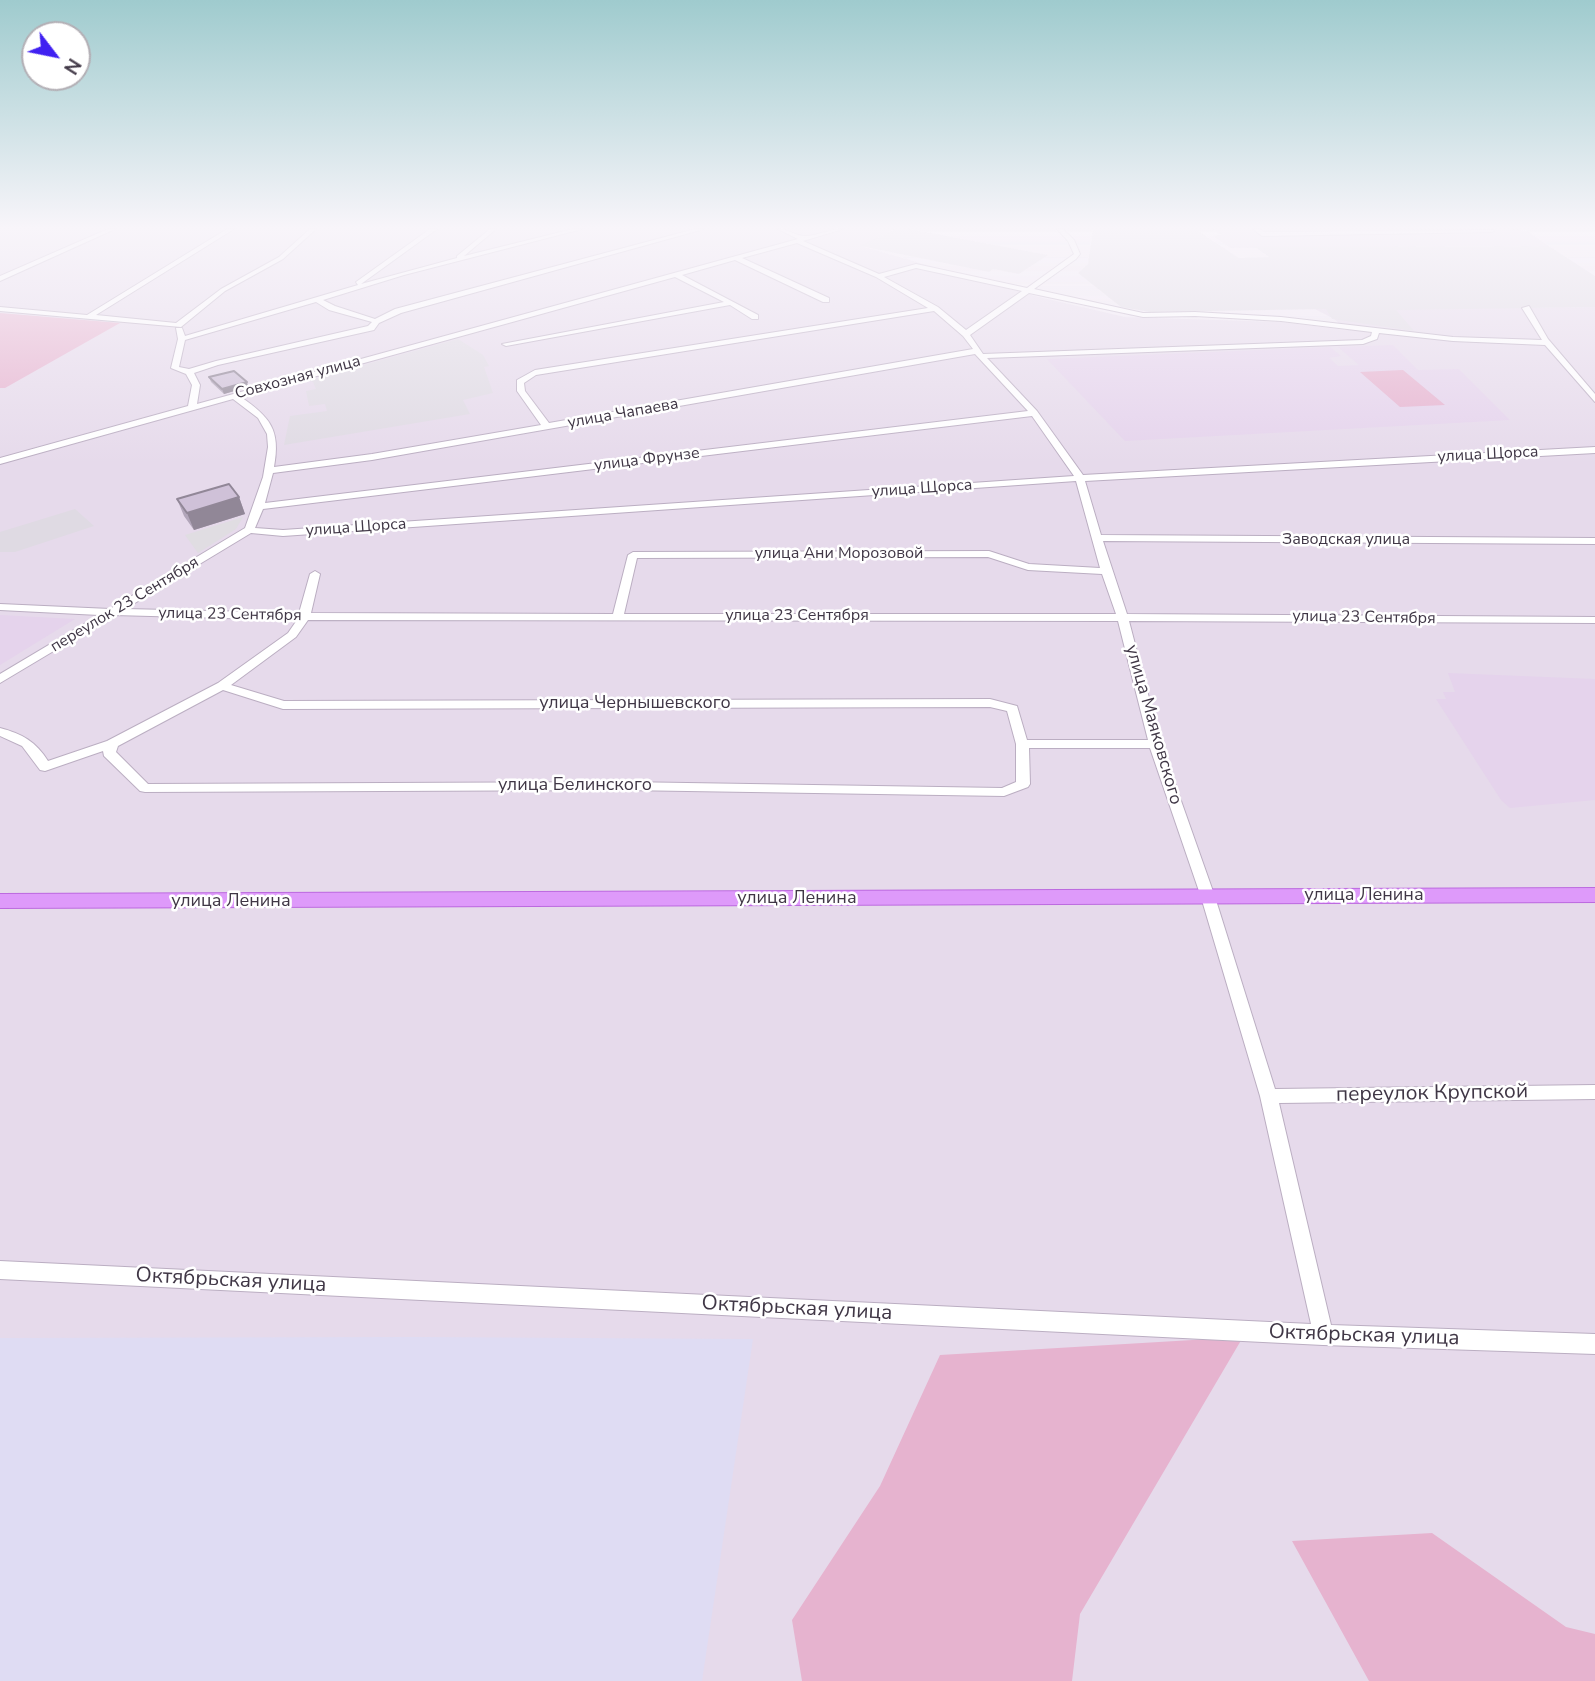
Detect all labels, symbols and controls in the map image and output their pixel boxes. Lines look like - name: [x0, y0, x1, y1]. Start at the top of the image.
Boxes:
- north arrow: [21, 21, 91, 91]
- text: N: [57, 53, 87, 79]
- street label: Совхозная улица: [233, 352, 363, 404]
- street label: улица Чапаева: [566, 395, 680, 433]
- street label: улица Щорса: [1437, 443, 1539, 467]
- street label: улица Фрунзе: [593, 444, 701, 476]
- street label: улица Щорса: [871, 476, 973, 502]
- street label: улица Щорса: [305, 515, 407, 541]
- street label: Заводская улица: [1282, 530, 1410, 550]
- street label: улица Ани Морозовой: [755, 544, 923, 564]
- street label: переулок 23 Сентября: [47, 553, 203, 657]
- street label: улица 23 Сентября: [158, 604, 302, 626]
- street label: улица 23 Сентября: [725, 606, 869, 626]
- street label: улица 23 Сентября: [1292, 607, 1436, 629]
- street label: улица Маяковского: [1120, 643, 1186, 807]
- street label: улица Чернышевского: [539, 693, 731, 715]
- street label: улица Белинского: [498, 775, 652, 797]
- street label: улица Ленина: [1304, 885, 1424, 907]
- street label: улица Ленина: [737, 888, 857, 910]
- street label: улица Ленина: [171, 891, 291, 913]
- street label: переулок Крупской: [1336, 1080, 1528, 1108]
- street label: Октябрьская улица: [135, 1263, 327, 1299]
- street label: Октябрьская улица: [701, 1291, 893, 1327]
- street label: Октябрьская улица: [1268, 1320, 1460, 1352]

